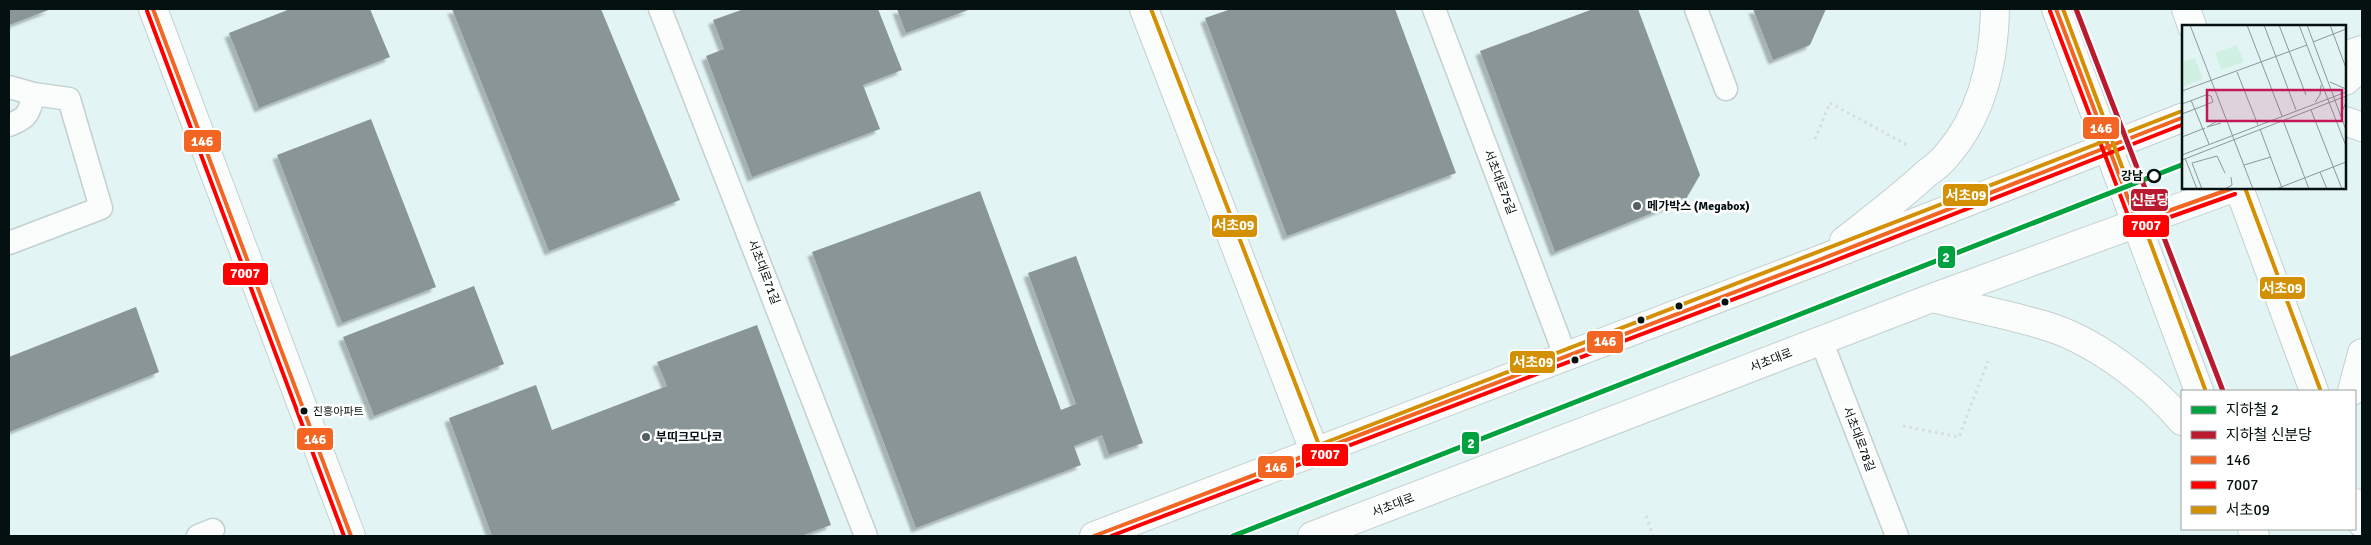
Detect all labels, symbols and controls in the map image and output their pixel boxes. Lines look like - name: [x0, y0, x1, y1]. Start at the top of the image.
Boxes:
- inset map: [2182, 25, 2346, 189]
- line badge: 146: [2082, 116, 2120, 140]
- text: 146: [2090, 120, 2113, 137]
- line badge: 146: [183, 129, 222, 153]
- text: 146: [191, 133, 214, 150]
- street label: 서초대로75길: [1480, 148, 1519, 217]
- place label: 강남: [2121, 169, 2143, 184]
- marker: 강남: [2147, 169, 2161, 183]
- line badge: 서초09: [1942, 183, 1989, 207]
- text: 서초09: [1946, 187, 1987, 204]
- line badge: 신분당: [2130, 188, 2169, 212]
- text: 신분당: [2131, 192, 2169, 209]
- place label: 메가박스 (Megabox): [1647, 199, 1750, 214]
- marker: 메가박스 (Megabox): [1631, 200, 1643, 212]
- line badge: 서초09: [1211, 214, 1258, 238]
- line badge: 7007: [2122, 214, 2170, 238]
- text: 서초09: [1214, 217, 1255, 234]
- text: 7007: [2131, 217, 2162, 234]
- street label: 서초대로71길: [744, 238, 783, 307]
- line badge: 2: [1937, 245, 1956, 269]
- text: 2: [1942, 249, 1950, 266]
- line badge: 7007: [222, 262, 269, 286]
- text: 7007: [230, 265, 261, 282]
- line badge: 서초09: [2259, 276, 2306, 300]
- text: 서초09: [2262, 280, 2303, 297]
- unlabelled marker: [1720, 297, 1730, 307]
- unlabelled marker: [1674, 301, 1684, 311]
- unlabelled marker: [1636, 315, 1646, 325]
- line badge: 146: [1586, 330, 1624, 354]
- text: 146: [1594, 333, 1617, 350]
- street label: 서초대로: [1748, 346, 1794, 375]
- line badge: 서초09: [1509, 350, 1556, 374]
- text: 서초09: [1513, 354, 1554, 371]
- unlabelled marker: [1570, 355, 1580, 365]
- legend: [2181, 390, 2356, 530]
- text: 지하철 2: [2226, 401, 2279, 419]
- place label: 진흥아파트: [313, 405, 364, 418]
- street label: 서초대로78길: [1839, 405, 1878, 474]
- marker: 진흥아파트: [299, 406, 309, 416]
- text: 지하철 신분당: [2226, 426, 2312, 444]
- line badge: 146: [296, 427, 334, 451]
- place label: 부띠크모나코: [656, 430, 722, 445]
- text: 146: [304, 431, 327, 448]
- marker: 부띠크모나코: [640, 431, 652, 443]
- line badge: 2: [1461, 431, 1480, 455]
- text: 2: [1467, 435, 1475, 452]
- line badge: 7007: [1301, 443, 1349, 467]
- text: 7007: [1310, 446, 1341, 463]
- text: 146: [2226, 451, 2250, 469]
- line badge: 146: [1257, 455, 1295, 479]
- text: 146: [1265, 459, 1288, 476]
- text: 7007: [2226, 476, 2258, 494]
- street label: 서초대로: [1370, 491, 1416, 520]
- text: 서초09: [2226, 501, 2270, 519]

